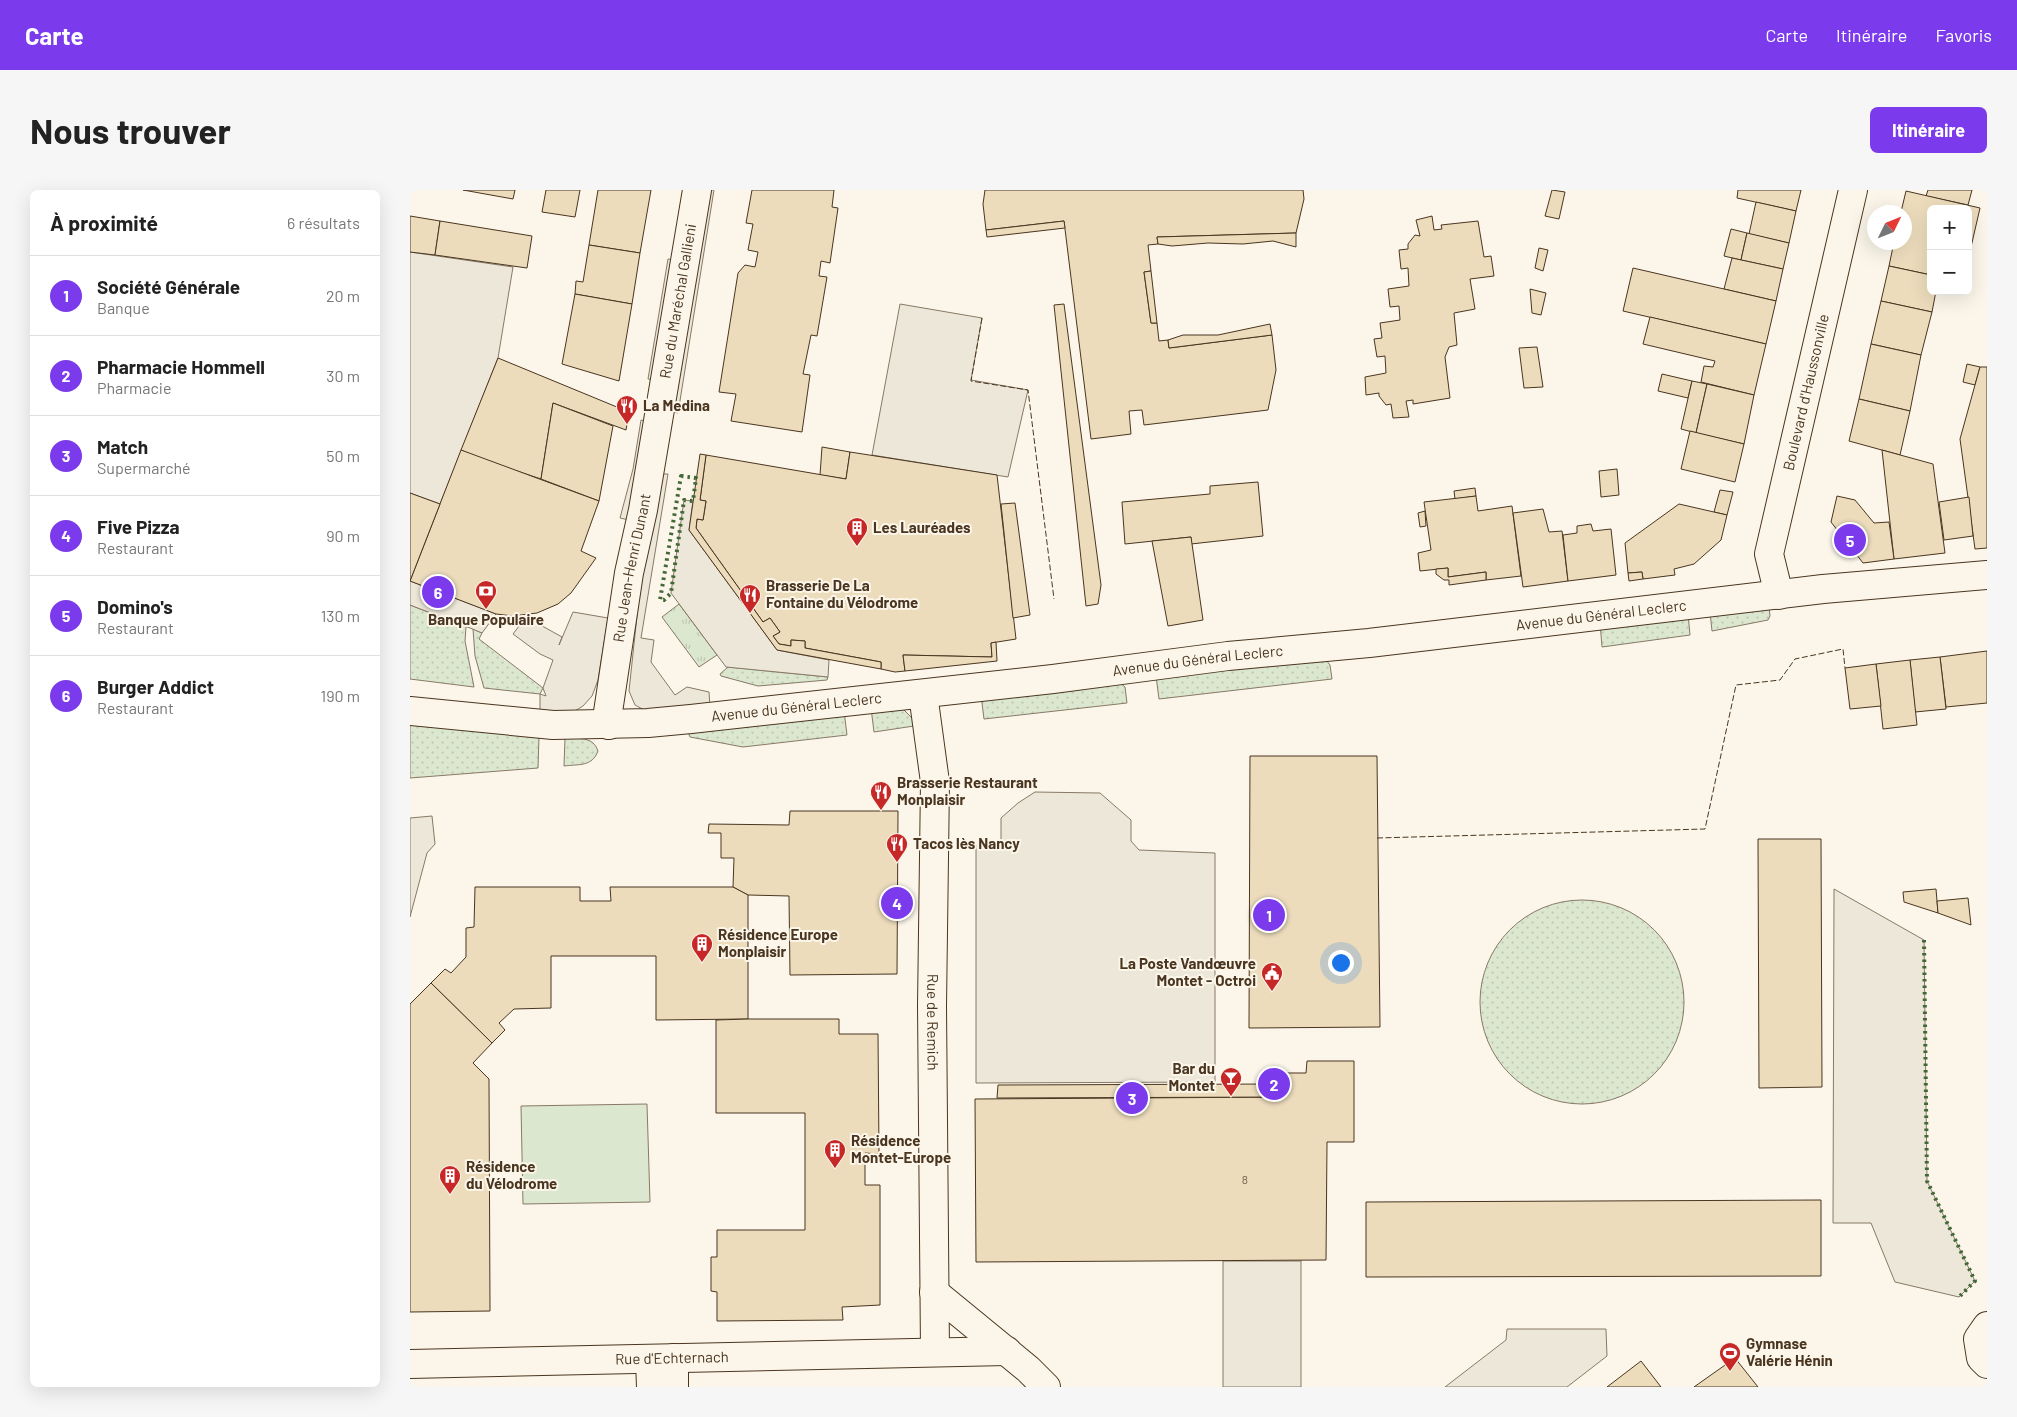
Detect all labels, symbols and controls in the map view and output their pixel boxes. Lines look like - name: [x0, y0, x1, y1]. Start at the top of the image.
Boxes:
- text: Carte: [25, 21, 84, 50]
- text: Carte: [1765, 24, 1808, 46]
- text: Itinéraire: [1836, 24, 1907, 46]
- text: Favoris: [1935, 24, 1992, 46]
- button: Itinéraire: [1870, 107, 1987, 153]
- text: Nous trouver: [30, 109, 231, 151]
- north arrow: [1867, 205, 1912, 250]
- map controls: [1927, 205, 1972, 295]
- button: +: [1927, 205, 1972, 250]
- text: À proximité: [50, 210, 158, 235]
- text: 6 résultats: [287, 213, 360, 232]
- street label: Rue du Maréchal Gallieni: [655, 222, 699, 380]
- button: −: [1927, 250, 1972, 295]
- text: Société Générale: [97, 275, 240, 298]
- text: 1: [63, 286, 69, 305]
- text: 20 m: [326, 286, 360, 305]
- text: Banque: [97, 298, 150, 317]
- street label: Boulevard d'Haussonville: [1779, 312, 1832, 472]
- text: Pharmacie Hommell: [97, 355, 265, 378]
- text: 2: [62, 366, 70, 385]
- text: 30 m: [326, 366, 360, 385]
- text: Pharmacie: [97, 378, 171, 397]
- restaurant icon: La Medina: [615, 394, 639, 425]
- place label: La Medina: [643, 396, 710, 414]
- text: Match: [97, 435, 148, 458]
- text: 3: [62, 446, 70, 465]
- text: 50 m: [326, 446, 360, 465]
- text: Supermarché: [97, 458, 191, 477]
- street label: Rue Jean-Henri Dunant: [609, 492, 654, 644]
- text: Five Pizza: [97, 515, 180, 538]
- building icon: Les Lauréades: [845, 516, 869, 547]
- place label: Les Lauréades: [873, 518, 971, 536]
- pin: 5: [1834, 521, 1866, 559]
- text: 4: [61, 526, 71, 545]
- text: 90 m: [326, 526, 360, 545]
- text: Restaurant: [97, 538, 174, 557]
- pin: 6: [422, 573, 454, 611]
- place label: Brasserie De La Fontaine du Vélodrome: [766, 576, 918, 611]
- bank icon: Banque Populaire: [474, 579, 498, 610]
- restaurant icon: Brasserie De La Fontaine du Vélodrome: [738, 583, 762, 614]
- text: Domino's: [97, 595, 173, 618]
- street label: Avenue du Général Leclerc: [1515, 595, 1688, 633]
- text: 5: [62, 606, 70, 625]
- text: 130 m: [321, 606, 360, 625]
- place label: Banque Populaire: [428, 610, 544, 628]
- text: Restaurant: [97, 618, 174, 637]
- street label: Avenue du Général Leclerc: [1111, 641, 1284, 679]
- text: Burger Addict: [97, 675, 214, 698]
- text: 6: [62, 686, 70, 705]
- text: 190 m: [321, 686, 360, 705]
- street label: Avenue du Général Leclerc: [710, 688, 883, 725]
- text: Restaurant: [97, 698, 174, 717]
- place label: Brasserie Restaurant Monplaisir: [897, 773, 1038, 808]
- restaurant icon: Brasserie Restaurant Monplaisir: [869, 780, 893, 811]
- restaurant icon: Tacos lès Nancy: [885, 832, 909, 863]
- place label: Tacos lès Nancy: [913, 834, 1020, 852]
- pin: 4: [881, 884, 913, 922]
- pin: 1: [1253, 896, 1285, 934]
- place label: Résidence Europe Monplaisir: [718, 925, 838, 960]
- building icon: Résidence Europe Monplaisir: [690, 932, 714, 963]
- your location: [1328, 950, 1354, 976]
- place label: La Poste Vandœuvre Montet - Octroi: [1120, 954, 1256, 989]
- public building icon: La Poste Vandœuvre Montet - Octroi: [1260, 961, 1284, 992]
- street label: Rue de Remich: [924, 974, 943, 1071]
- place label: Bar du Montet: [1168, 1059, 1215, 1094]
- pin: 2: [1258, 1065, 1290, 1103]
- bar icon: Bar du Montet: [1219, 1066, 1243, 1097]
- pin: 3: [1116, 1079, 1148, 1117]
- place label: Résidence Montet-Europe: [851, 1131, 951, 1166]
- building icon: Résidence Montet-Europe: [823, 1138, 847, 1169]
- place label: Résidence du Vélodrome: [466, 1157, 557, 1192]
- building icon: Résidence du Vélodrome: [438, 1164, 462, 1195]
- house number: 8: [1242, 1172, 1248, 1186]
- place label: Gymnase Valérie Hénin: [1746, 1334, 1833, 1369]
- sports icon: Gymnase Valérie Hénin: [1718, 1341, 1742, 1372]
- street label: Rue d'Echternach: [615, 1347, 729, 1368]

